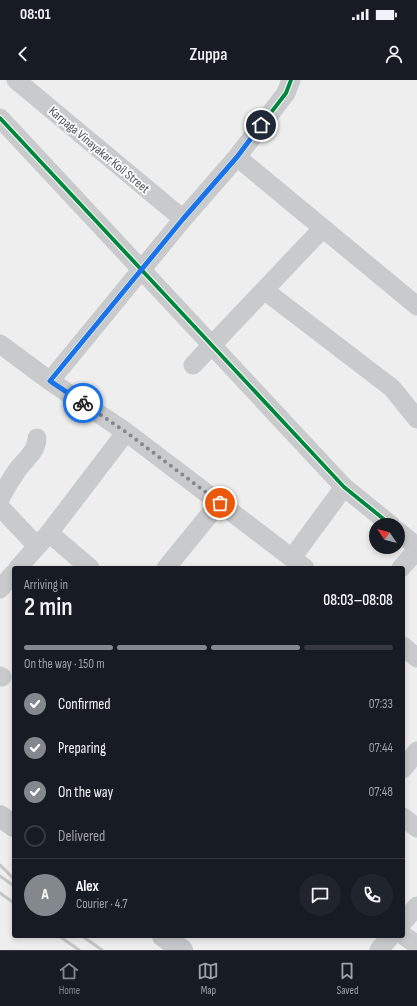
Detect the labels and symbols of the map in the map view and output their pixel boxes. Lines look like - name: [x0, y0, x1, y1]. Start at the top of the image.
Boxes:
- street label: Karpaga Vinayakar Koil Street: [45, 103, 153, 197]
- pin: [244, 108, 278, 142]
- courier: [63, 383, 103, 423]
- pin: [203, 486, 237, 520]
- north arrow: [369, 518, 405, 554]

